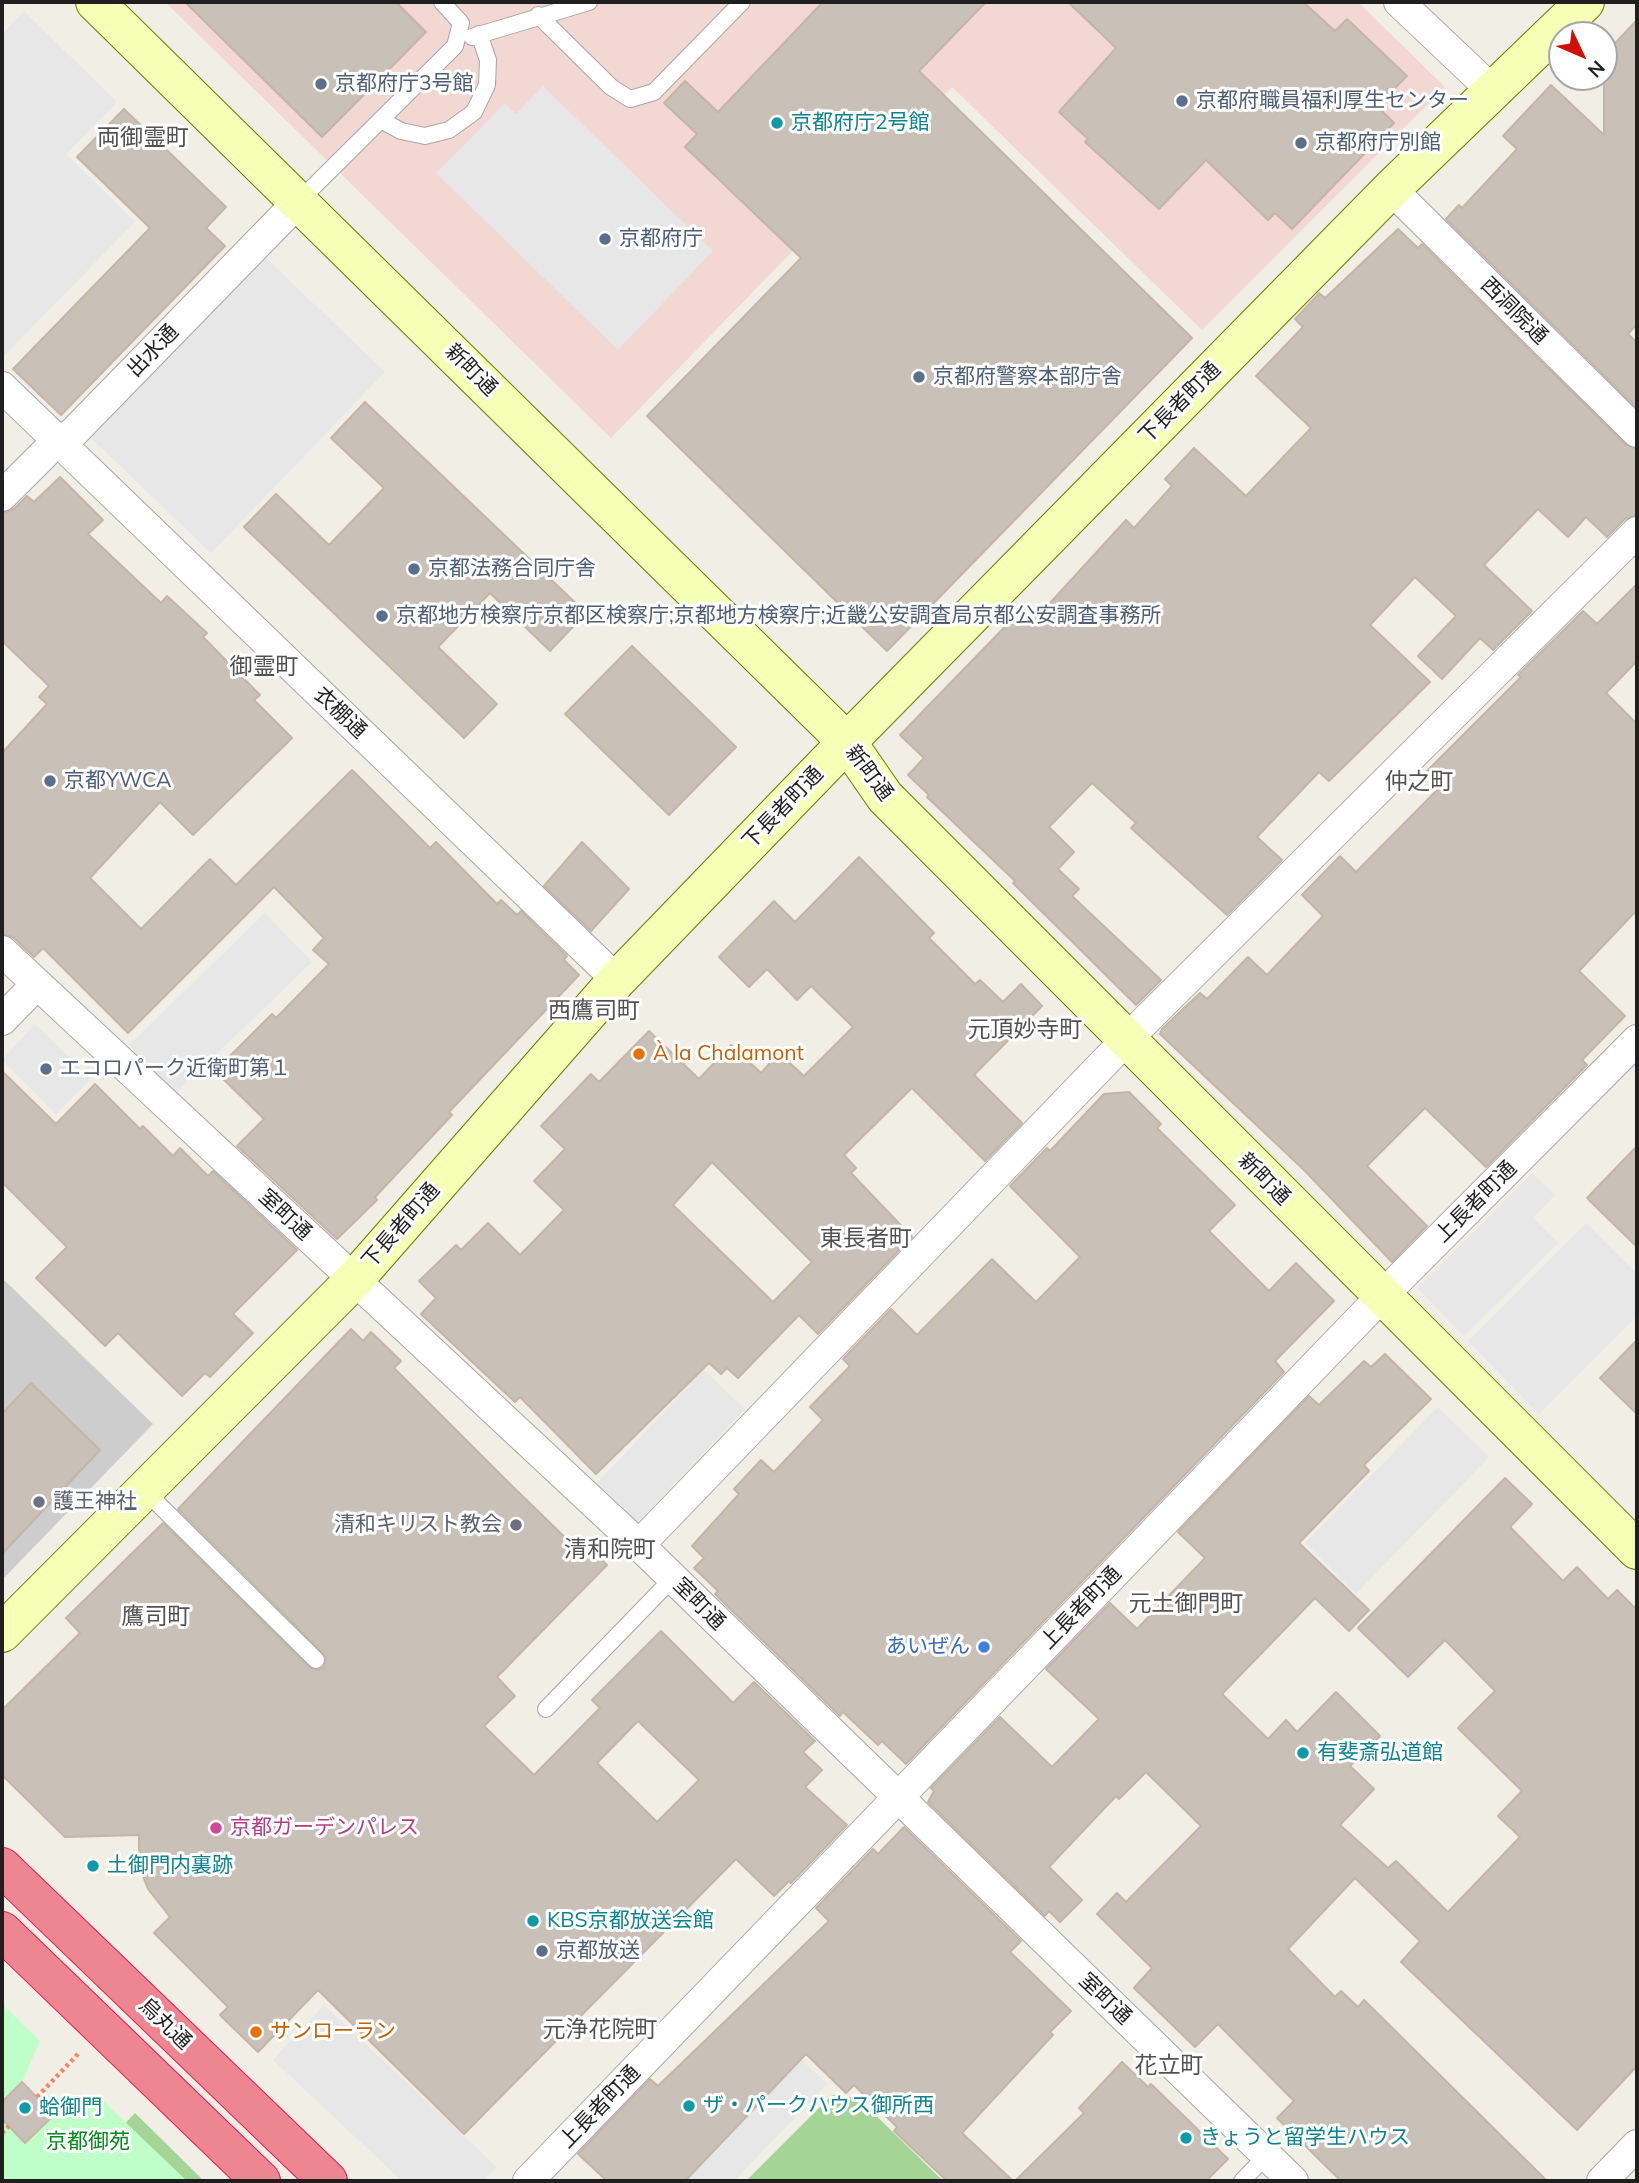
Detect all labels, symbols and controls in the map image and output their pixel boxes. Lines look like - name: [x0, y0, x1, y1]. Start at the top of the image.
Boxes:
- north arrow: [1548, 21, 1618, 91]
- text: N: [1583, 56, 1610, 83]
- place label: 京都府庁3号館: [335, 71, 474, 97]
- marker: 京都府庁3号館: [313, 76, 329, 92]
- place label: 京都府職員福利厚生センター: [1196, 88, 1469, 114]
- marker: 京都府職員福利厚生センター: [1174, 93, 1190, 109]
- place label: 京都府庁2号館: [791, 110, 930, 136]
- marker: 京都府庁2号館: [769, 115, 785, 131]
- district label: 両御霊町: [97, 124, 189, 152]
- place label: 京都府庁別館: [1315, 130, 1441, 156]
- marker: 京都府庁別館: [1293, 135, 1309, 151]
- place label: 京都府庁: [619, 226, 703, 252]
- marker: 京都府庁: [597, 231, 613, 247]
- street label: 西洞院通: [1475, 272, 1553, 350]
- street label: 出水通: [122, 320, 184, 382]
- street label: 新町通: [440, 339, 502, 401]
- street label: 下長者町通: [1134, 357, 1226, 449]
- place label: 京都府警察本部庁舎: [933, 364, 1122, 390]
- marker: 京都府警察本部庁舎: [911, 369, 927, 385]
- place label: 京都法務合同庁舎: [428, 556, 596, 582]
- marker: 京都法務合同庁舎: [406, 561, 422, 577]
- place label: 京都地方検察庁京都区検察庁;京都地方検察庁;近畿公安調査局京都公安調査事務所: [396, 603, 1162, 629]
- marker: 京都地方検察庁京都区検察庁;京都地方検察庁;近畿公安調査局京都公安調査事務所: [374, 608, 390, 624]
- district label: 御霊町: [230, 653, 298, 681]
- street label: 衣棚通: [309, 682, 371, 744]
- street label: 新町通: [840, 740, 898, 806]
- street label: 下長者町通: [737, 761, 829, 855]
- place label: 京都YWCA: [64, 768, 171, 794]
- district label: 仲之町: [1385, 768, 1453, 796]
- marker: 京都YWCA: [42, 773, 58, 789]
- district label: 西鷹司町: [548, 997, 640, 1025]
- district label: 元頂妙寺町: [968, 1016, 1082, 1044]
- place label: À la Chalamont: [653, 1041, 804, 1067]
- marker: À la Chalamont: [631, 1046, 647, 1062]
- place label: エコロパーク近衛町第１: [60, 1056, 291, 1082]
- marker: エコロパーク近衛町第１: [38, 1061, 54, 1077]
- street label: 新町通: [1233, 1148, 1295, 1210]
- street label: 上長者町通: [1430, 1156, 1522, 1248]
- street label: 下長者町通: [357, 1178, 445, 1274]
- street label: 室町通: [253, 1184, 317, 1246]
- district label: 東長者町: [820, 1225, 912, 1253]
- place label: 護王神社: [53, 1489, 137, 1515]
- marker: 護王神社: [31, 1494, 47, 1510]
- place label: 清和キリスト教会: [334, 1512, 502, 1538]
- marker: 清和キリスト教会: [508, 1517, 524, 1533]
- district label: 清和院町: [564, 1536, 656, 1564]
- street label: 上長者町通: [1035, 1561, 1127, 1655]
- street label: 室町通: [668, 1573, 730, 1635]
- district label: 元土御門町: [1129, 1590, 1243, 1618]
- district label: 鷹司町: [122, 1603, 190, 1631]
- place label: あいぜん: [886, 1634, 970, 1660]
- marker: あいぜん: [976, 1639, 992, 1655]
- place label: 有斐斎弘道館: [1317, 1740, 1443, 1766]
- marker: 有斐斎弘道館: [1295, 1745, 1311, 1761]
- place label: 京都ガーデンパレス: [230, 1815, 419, 1841]
- marker: 京都ガーデンパレス: [208, 1820, 224, 1836]
- place label: 土御門内裏跡: [107, 1853, 233, 1879]
- marker: 土御門内裏跡: [85, 1858, 101, 1874]
- place label: KBS京都放送会館: [547, 1908, 714, 1934]
- marker: KBS京都放送会館: [525, 1913, 541, 1929]
- place label: 京都放送: [556, 1938, 640, 1964]
- marker: 京都放送: [534, 1943, 550, 1959]
- street label: 室町通: [1074, 1968, 1136, 2030]
- street label: 烏丸通: [134, 1993, 196, 2055]
- district label: 元浄花院町: [543, 2016, 657, 2044]
- place label: サンローラン: [270, 2019, 396, 2045]
- marker: サンローラン: [248, 2024, 264, 2040]
- district label: 花立町: [1135, 2052, 1203, 2080]
- street label: 上長者町通: [554, 2060, 646, 2154]
- place label: ザ・パークハウス御所西: [703, 2093, 934, 2119]
- place label: 蛤御門: [39, 2095, 102, 2121]
- marker: ザ・パークハウス御所西: [681, 2098, 697, 2114]
- marker: 蛤御門: [17, 2100, 33, 2116]
- place label: きょうと留学生ハウス: [1200, 2125, 1410, 2151]
- park label: 京都御苑: [46, 2129, 130, 2155]
- marker: きょうと留学生ハウス: [1178, 2130, 1194, 2146]

